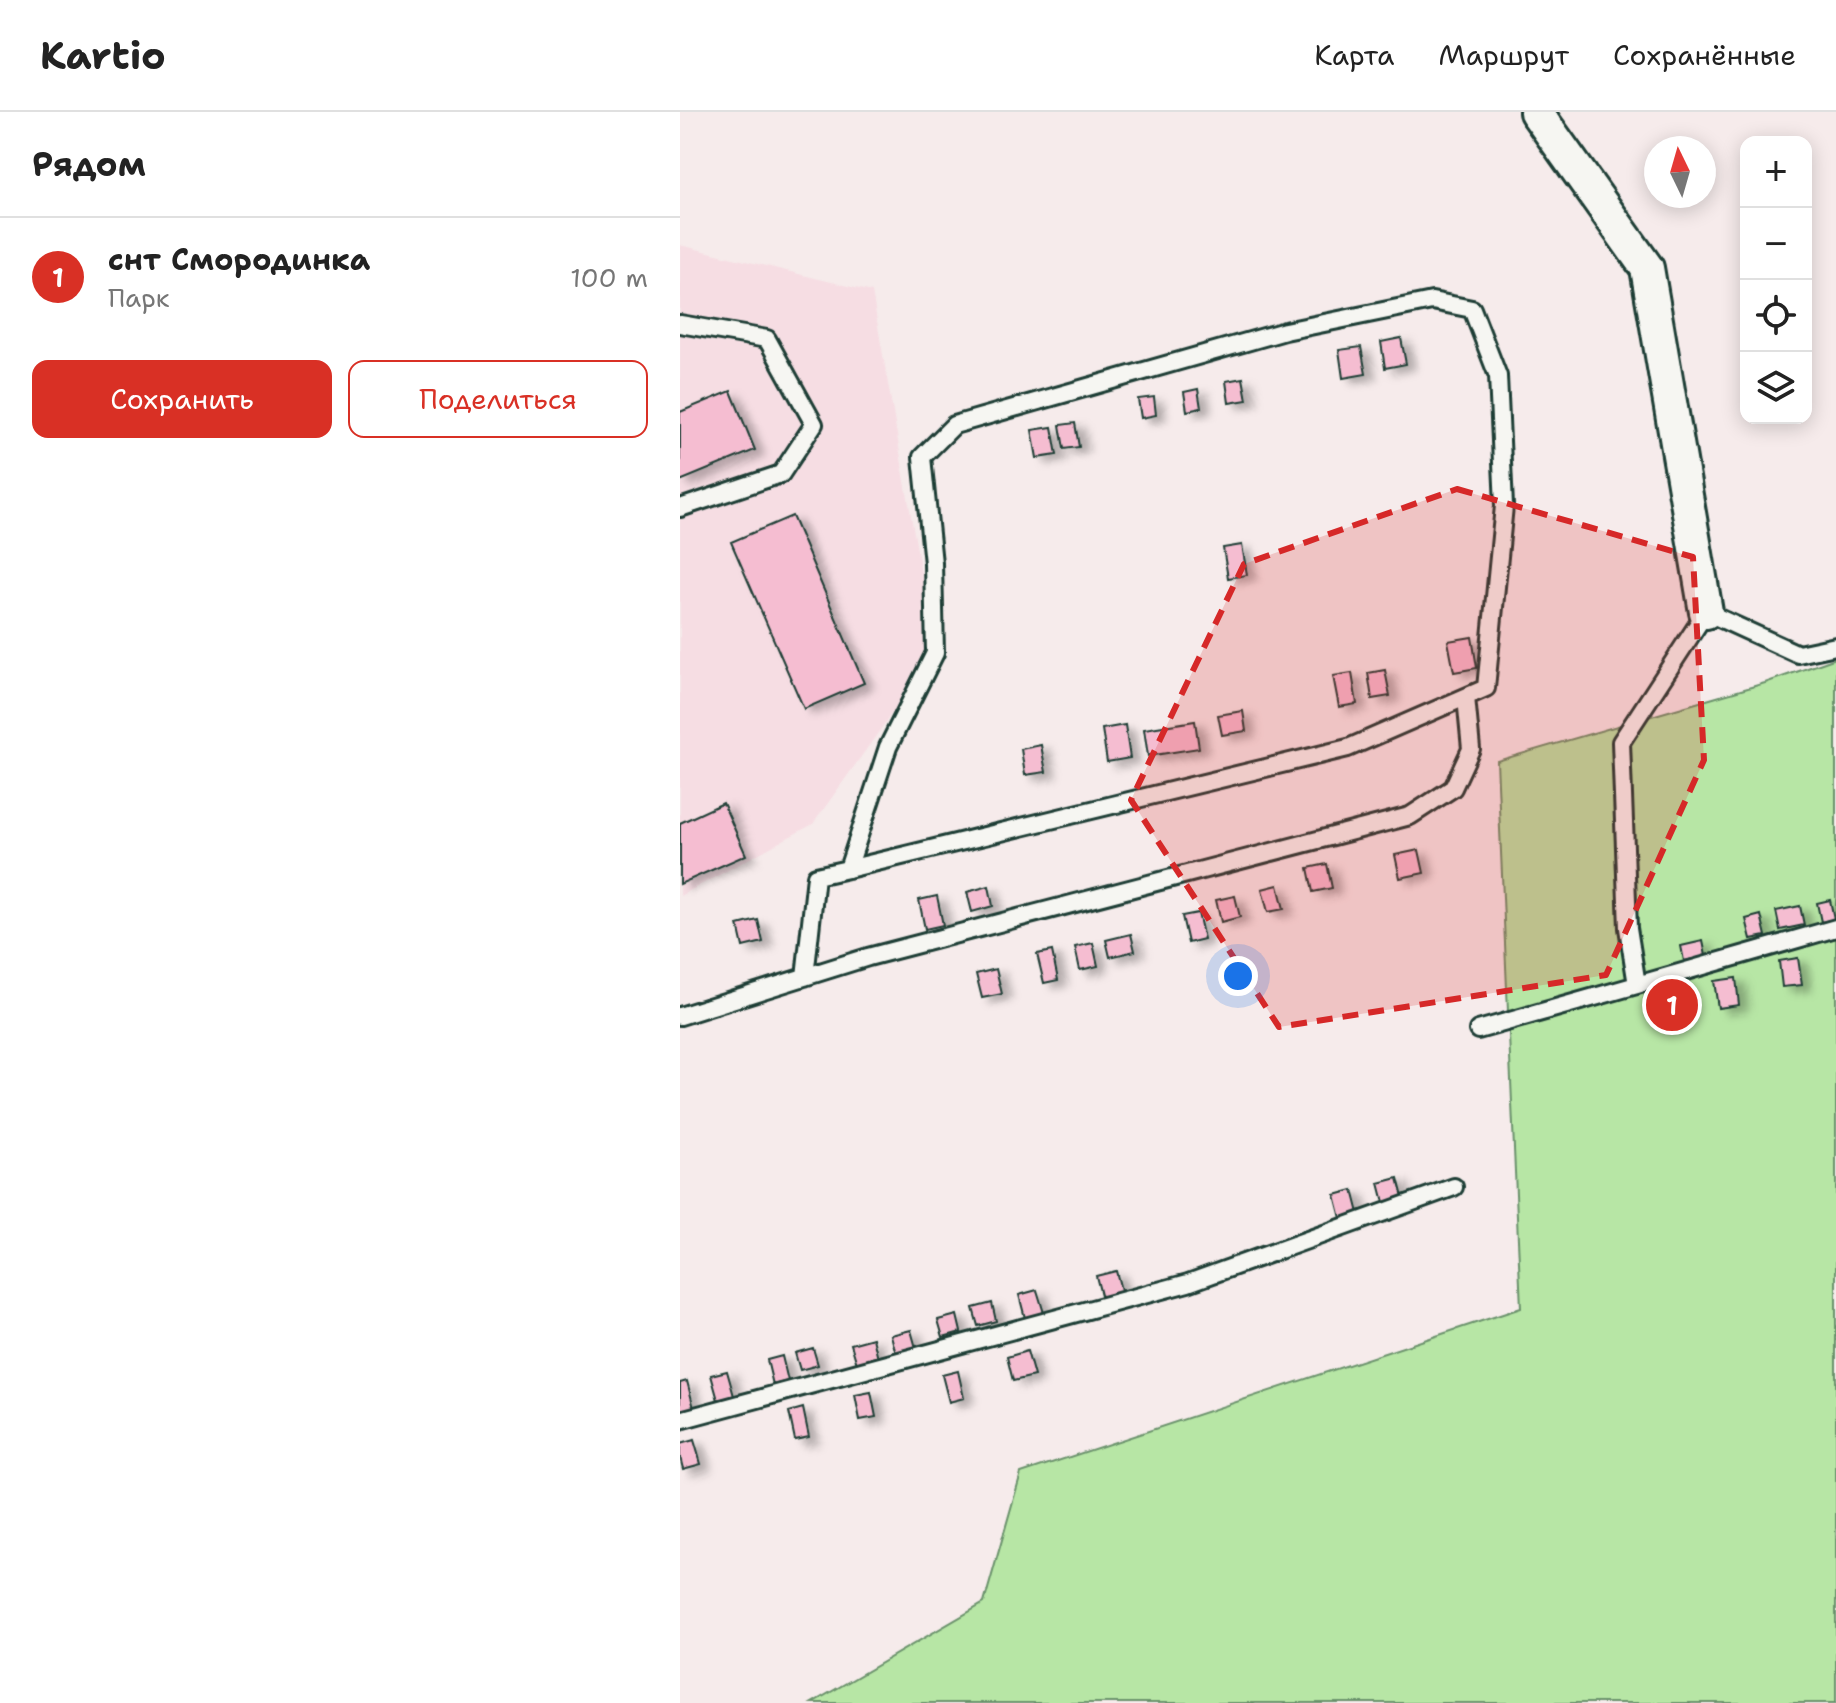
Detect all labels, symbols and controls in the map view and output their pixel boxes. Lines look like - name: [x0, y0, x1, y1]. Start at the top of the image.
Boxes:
- text: Kartio: [40, 30, 166, 81]
- text: Карта: [1314, 36, 1394, 74]
- text: Маршрут: [1438, 36, 1569, 74]
- text: Сохранённые: [1613, 36, 1796, 74]
- north arrow: [1644, 136, 1716, 208]
- map controls: [1740, 136, 1812, 424]
- button: +: [1740, 136, 1812, 208]
- text: Рядом: [32, 141, 146, 187]
- button: −: [1740, 208, 1812, 280]
- text: снт Смородинка: [108, 239, 370, 280]
- text: 1: [52, 260, 64, 295]
- text: 100 m: [570, 260, 648, 295]
- text: Парк: [108, 280, 170, 315]
- button: locate: [1740, 280, 1812, 352]
- button: layers: [1740, 352, 1812, 424]
- button: Сохранить: [32, 360, 332, 438]
- button: Поделиться: [348, 360, 648, 438]
- your location: [1218, 956, 1258, 996]
- pin: 1: [1646, 975, 1698, 1035]

